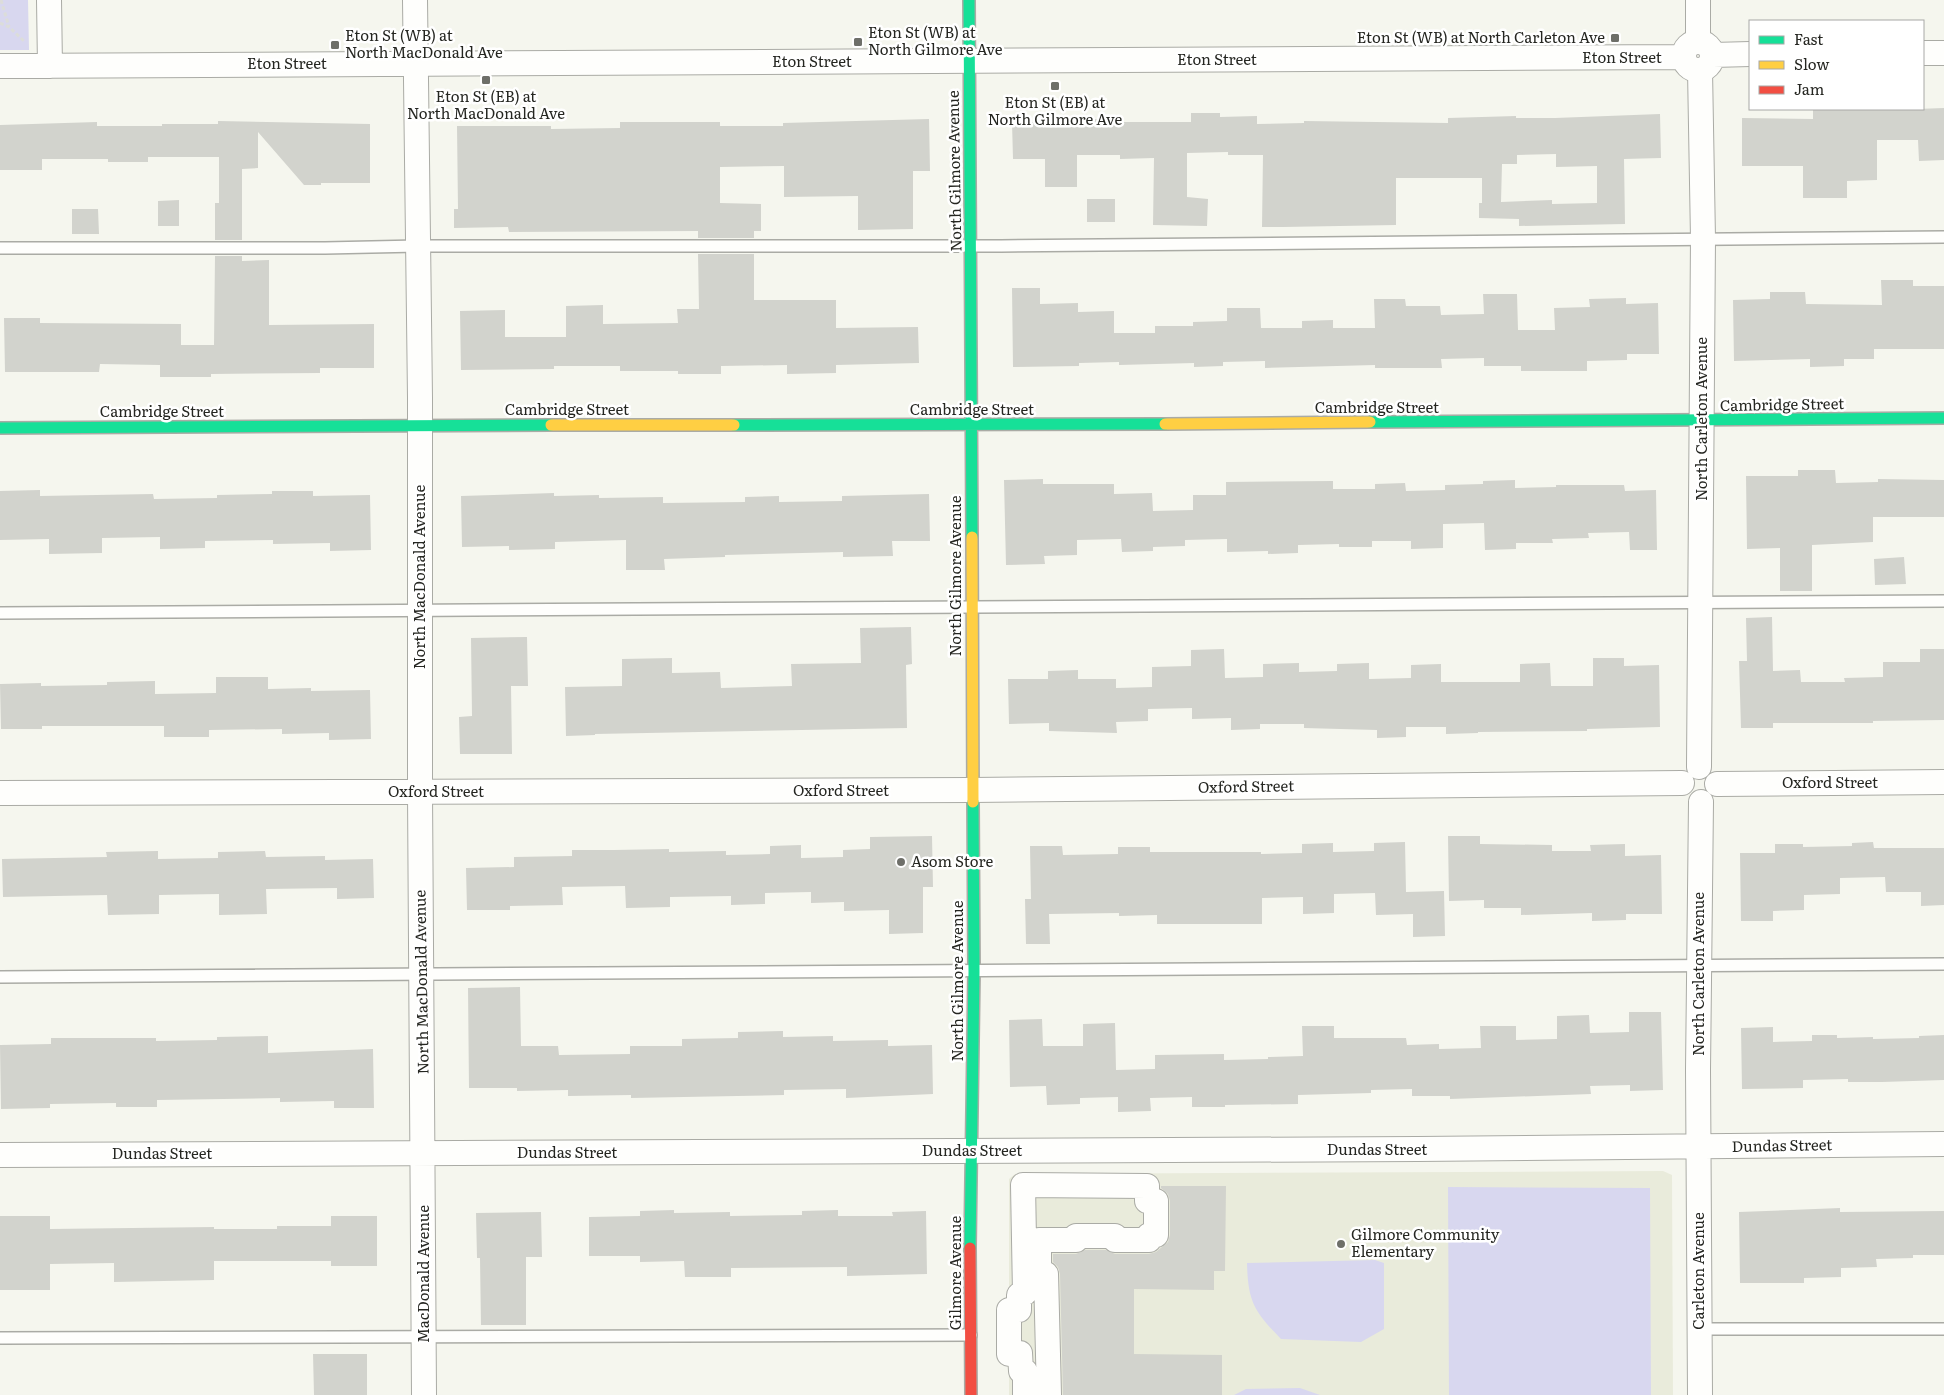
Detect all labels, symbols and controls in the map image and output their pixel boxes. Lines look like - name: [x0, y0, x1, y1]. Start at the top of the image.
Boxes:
- place label: Eton St (WB) at North Gilmore Ave: [868, 20, 1003, 60]
- legend: [1749, 20, 1924, 110]
- place label: Eton St (WB) at North MacDonald Ave: [345, 23, 503, 63]
- place label: Eton St (WB) at North Carleton Ave: [1357, 25, 1605, 48]
- text: Fast: [1794, 27, 1823, 50]
- marker: Eton St (WB) at North Carleton Ave: [1609, 32, 1621, 44]
- marker: Eton St (WB) at North Gilmore Ave: [852, 36, 864, 48]
- marker: Eton St (WB) at North MacDonald Ave: [329, 39, 341, 51]
- street label: Eton Street: [1582, 45, 1662, 68]
- street label: Eton Street: [1177, 47, 1257, 70]
- street label: Eton Street: [772, 49, 852, 72]
- street label: Eton Street: [247, 51, 327, 74]
- text: Slow: [1794, 52, 1829, 75]
- marker: Eton St (EB) at North MacDonald Ave: [480, 74, 492, 86]
- text: Jam: [1794, 77, 1825, 100]
- marker: Eton St (EB) at North Gilmore Ave: [1049, 80, 1061, 92]
- place label: Eton St (EB) at North MacDonald Ave: [407, 84, 565, 124]
- street label: North Gilmore Avenue: [941, 90, 966, 252]
- place label: Eton St (EB) at North Gilmore Ave: [988, 90, 1122, 130]
- street label: North Carleton Avenue: [1689, 337, 1712, 501]
- street label: Cambridge Street: [1720, 391, 1844, 416]
- street label: Cambridge Street: [1315, 395, 1439, 418]
- street label: Cambridge Street: [505, 397, 629, 420]
- street label: Cambridge Street: [910, 397, 1034, 420]
- street label: Cambridge Street: [100, 399, 224, 422]
- street label: North MacDonald Avenue: [407, 484, 430, 669]
- street label: North Gilmore Avenue: [943, 495, 966, 657]
- street label: Oxford Street: [1782, 770, 1878, 793]
- street label: Oxford Street: [1198, 773, 1294, 798]
- street label: Oxford Street: [793, 778, 889, 801]
- street label: Oxford Street: [388, 779, 484, 802]
- place label: Asom Store: [911, 849, 993, 872]
- marker: Asom Store: [895, 856, 907, 868]
- street label: North MacDonald Avenue: [407, 889, 434, 1075]
- street label: North Carleton Avenue: [1686, 892, 1709, 1056]
- street label: North Gilmore Avenue: [945, 900, 968, 1062]
- street label: Dundas Street: [1731, 1132, 1832, 1157]
- street label: Dundas Street: [1327, 1137, 1427, 1160]
- street label: Dundas Street: [922, 1138, 1022, 1161]
- street label: Dundas Street: [517, 1140, 617, 1163]
- street label: Dundas Street: [112, 1141, 212, 1164]
- street label: MacDonald Avenue: [411, 1205, 434, 1343]
- street label: Carleton Avenue: [1686, 1212, 1709, 1330]
- street label: Gilmore Avenue: [943, 1215, 966, 1330]
- place label: Gilmore Community Elementary: [1351, 1222, 1500, 1262]
- marker: Gilmore Community Elementary: [1335, 1238, 1347, 1250]

